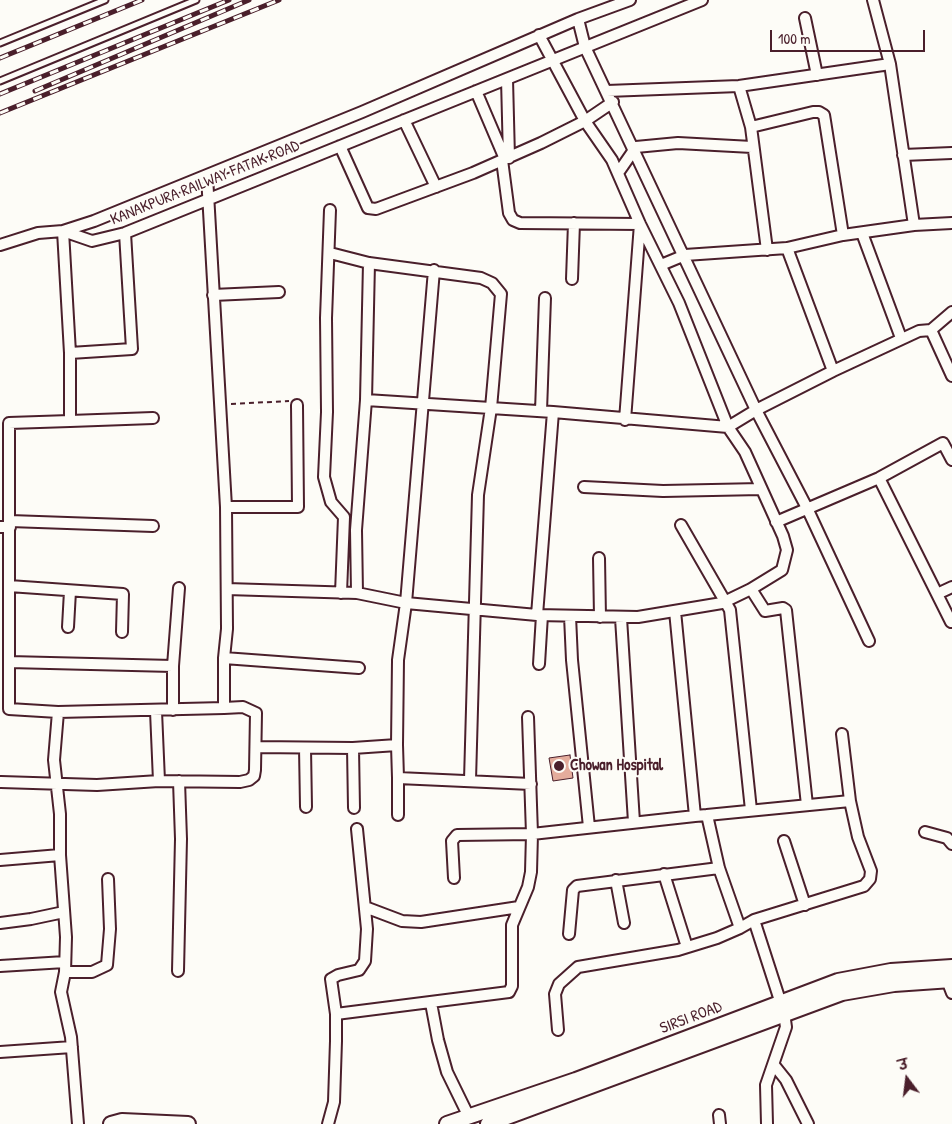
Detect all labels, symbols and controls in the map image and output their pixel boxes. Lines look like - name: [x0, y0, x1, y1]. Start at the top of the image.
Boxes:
- scale bar: [772, 20, 927, 52]
- text: 100 m: [778, 28, 811, 49]
- street label: KANAKPURA RAILWAY FATAK ROAD: [108, 136, 302, 230]
- place label: Chowan Hospital: [570, 756, 663, 776]
- marker: Chowan Hospital: [552, 759, 566, 773]
- street label: SIRSI ROAD: [657, 997, 725, 1039]
- north arrow: [882, 1054, 932, 1104]
- text: उ: [896, 1054, 910, 1074]

